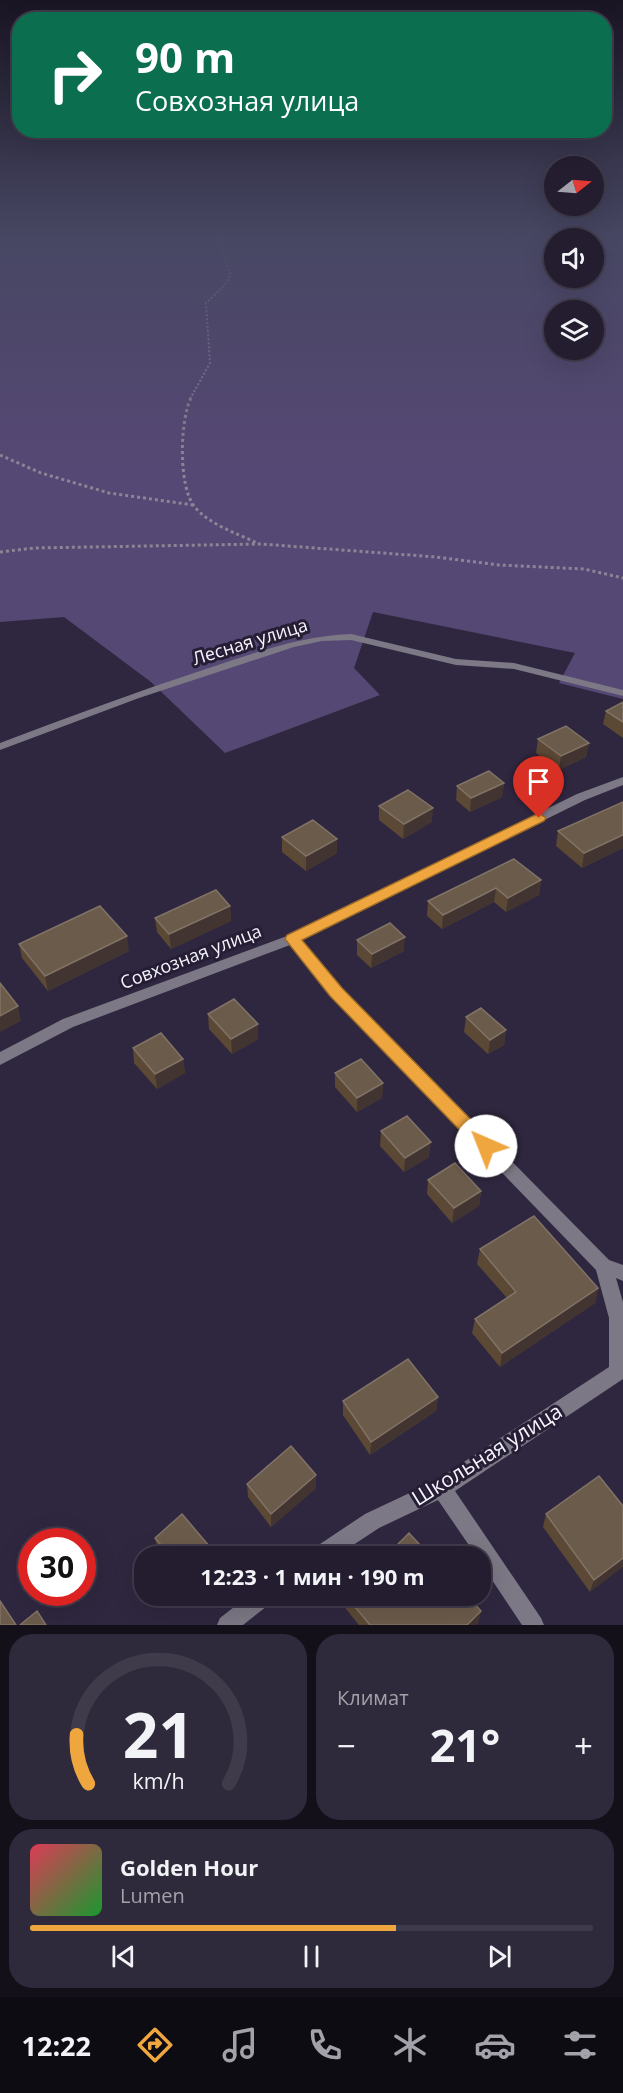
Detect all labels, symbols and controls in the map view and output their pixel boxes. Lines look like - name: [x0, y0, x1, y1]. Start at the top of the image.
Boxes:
- text: 90 m: [135, 28, 235, 85]
- icon: right: [36, 36, 114, 114]
- text: Совхозная улица: [135, 82, 359, 119]
- north arrow: [544, 156, 604, 216]
- map controls: [544, 156, 604, 360]
- button: sound: [544, 228, 604, 288]
- button: layers: [544, 300, 604, 360]
- street label: Лесная улица: [189, 612, 310, 670]
- pin: [513, 756, 564, 818]
- icon: arrive: [522, 765, 555, 798]
- street label: Совхозная улица: [117, 918, 265, 994]
- position arrow: [454, 1114, 518, 1178]
- street label: Школьная улица: [406, 1397, 567, 1512]
- speed limit sign: 30: [18, 1528, 96, 1606]
- text: 12:23 · 1 мин · 190 m: [200, 1561, 425, 1591]
- text: Климат: [337, 1684, 409, 1711]
- text: 21: [122, 1691, 194, 1776]
- text: 21°: [430, 1714, 500, 1775]
- text: −: [337, 1723, 356, 1768]
- text: +: [574, 1723, 593, 1768]
- text: km/h: [132, 1766, 184, 1795]
- text: Golden Hour: [120, 1852, 258, 1882]
- text: Lumen: [120, 1882, 185, 1909]
- icon: previous: [107, 1940, 140, 1973]
- icon: pause: [295, 1940, 328, 1973]
- icon: next: [483, 1940, 516, 1973]
- icon: directions: [134, 2024, 176, 2066]
- icon: music: [219, 2024, 261, 2066]
- icon: phone: [304, 2024, 346, 2066]
- icon: climate: [389, 2024, 431, 2066]
- icon: car: [474, 2024, 516, 2066]
- icon: filters: [559, 2024, 601, 2066]
- text: 12:22: [22, 2027, 91, 2064]

